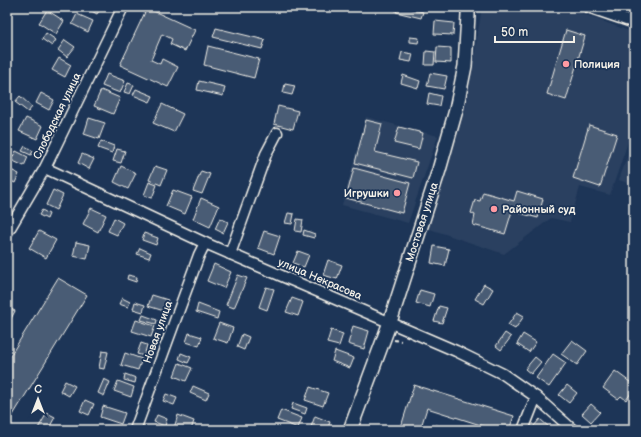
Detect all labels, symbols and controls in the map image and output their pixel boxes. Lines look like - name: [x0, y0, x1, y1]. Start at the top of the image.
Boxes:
- scale bar: [495, 18, 574, 44]
- text: 50 m: [501, 25, 528, 40]
- place label: Полиция: [574, 58, 620, 71]
- marker: Полиция: [561, 59, 571, 69]
- street label: Слободская улица: [30, 70, 84, 161]
- street label: Мостовая улица: [403, 180, 441, 263]
- place label: Игрушки: [344, 187, 389, 200]
- marker: Игрушки: [392, 188, 402, 198]
- place label: Районный суд: [502, 203, 576, 216]
- marker: Районный суд: [489, 204, 499, 214]
- street label: улица Некрасова: [276, 256, 364, 303]
- street label: Новая улица: [141, 298, 176, 365]
- north arrow: [18, 379, 58, 419]
- text: С: [34, 383, 42, 396]

